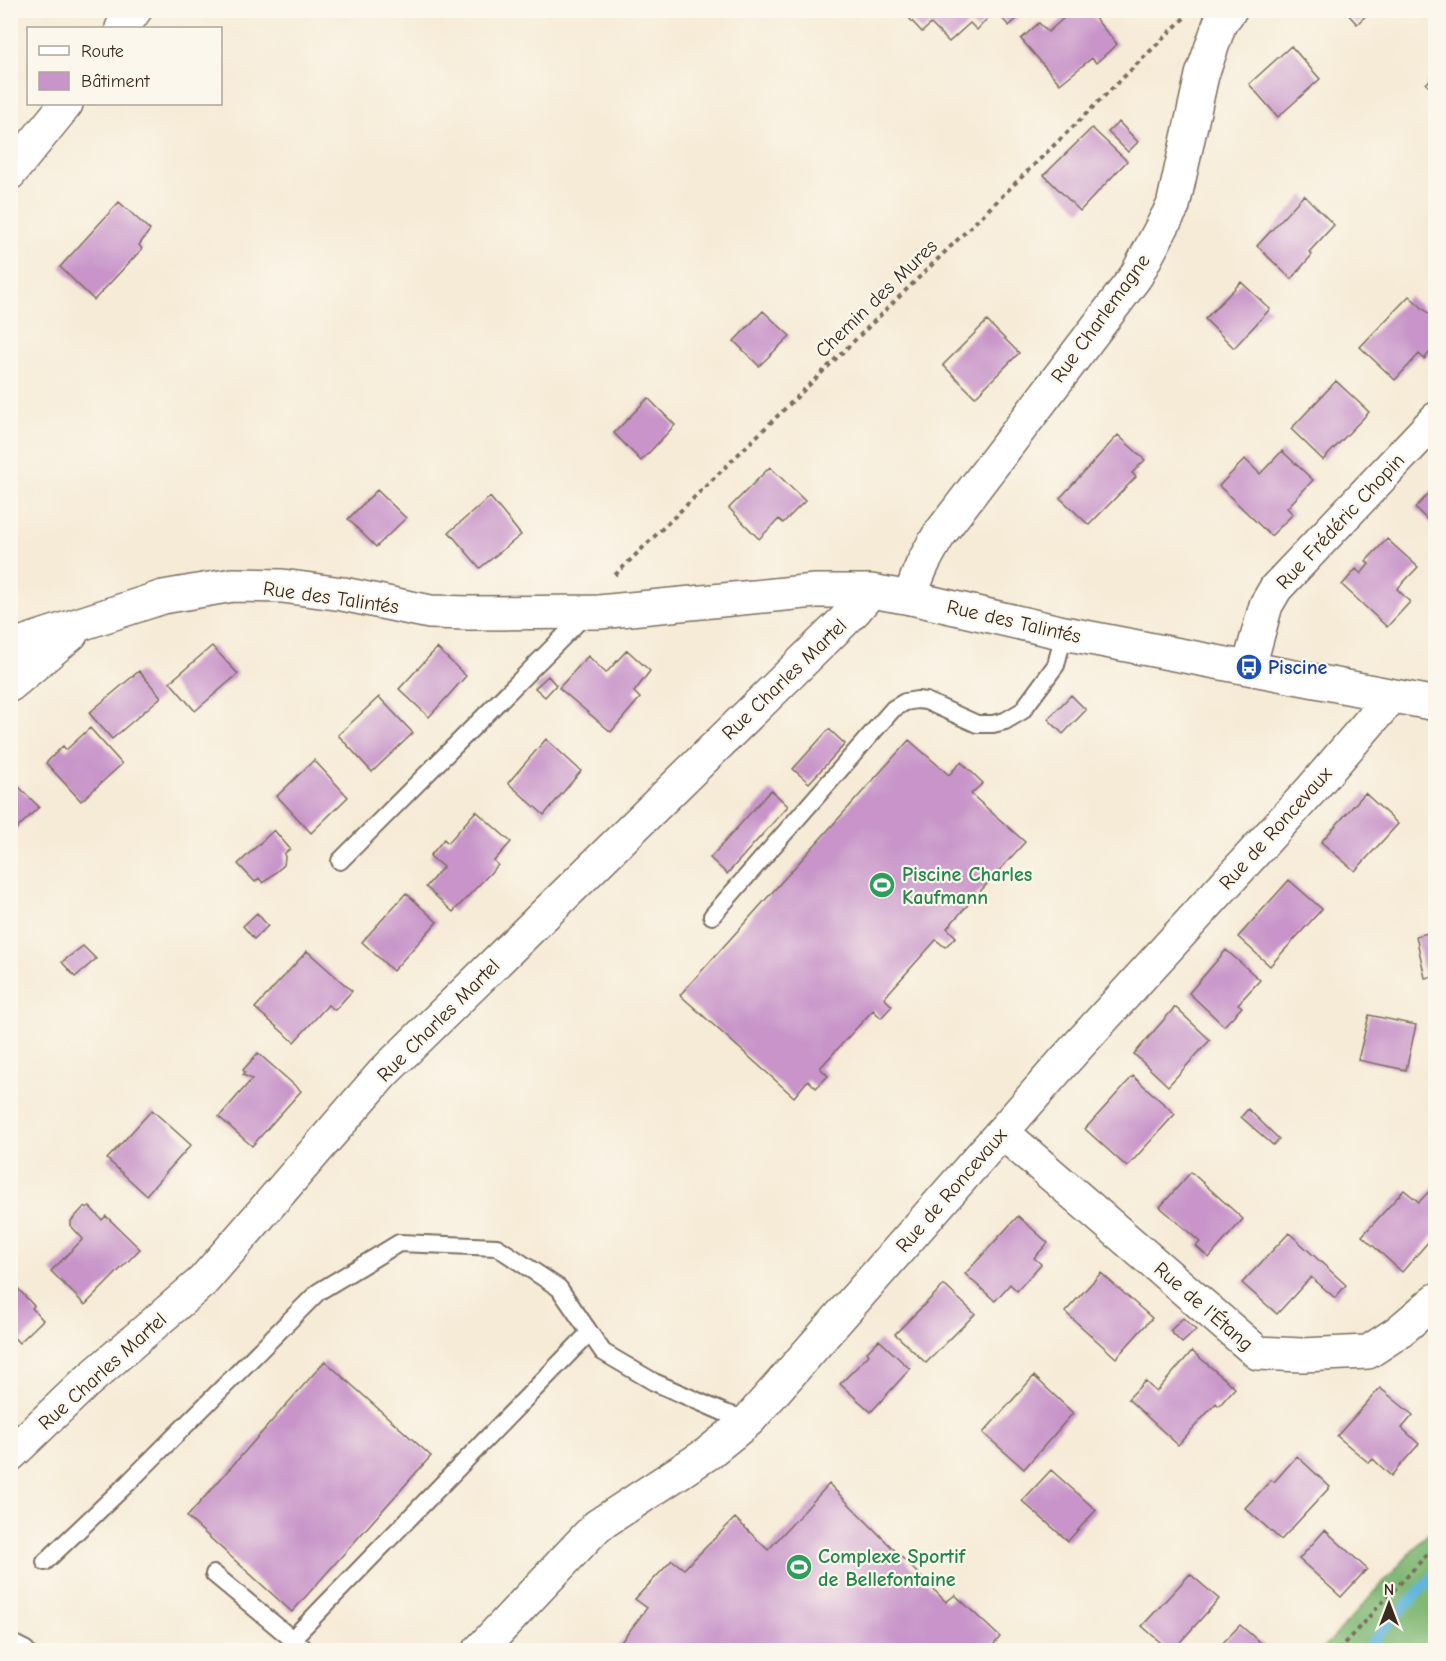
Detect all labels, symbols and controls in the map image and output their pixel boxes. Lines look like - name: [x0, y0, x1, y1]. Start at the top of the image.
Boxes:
- legend: [27, 27, 222, 105]
- text: Route: [81, 41, 124, 62]
- text: Bâtiment: [81, 71, 151, 92]
- street label: Chemin des Mures: [811, 234, 942, 362]
- street label: Rue Charlemagne: [1046, 250, 1155, 387]
- street label: Rue Frédéric Chopin: [1272, 449, 1409, 594]
- street label: Rue des Talintés: [262, 577, 400, 618]
- street label: Rue des Talintés: [945, 595, 1083, 648]
- street label: Rue Charles Martel: [717, 614, 851, 745]
- bus stop icon: Piscine: [1234, 652, 1264, 682]
- place label: Piscine: [1268, 656, 1328, 679]
- street label: Rue de Roncevaux: [1214, 762, 1337, 894]
- place label: Piscine Charles Kaufmann: [902, 863, 1032, 909]
- sports icon: Piscine Charles Kaufmann: [867, 870, 897, 900]
- street label: Rue Charles Martel: [372, 954, 504, 1086]
- street label: Rue de Roncevaux: [891, 1123, 1012, 1257]
- street label: Rue de l'Étang: [1149, 1257, 1258, 1356]
- street label: Rue Charles Martel: [34, 1308, 171, 1435]
- place label: Complexe Sportif de Bellefontaine: [818, 1545, 967, 1591]
- sports icon: Complexe Sportif de Bellefontaine: [784, 1552, 814, 1582]
- north arrow: [1359, 1574, 1419, 1634]
- text: N: [1384, 1581, 1394, 1599]

